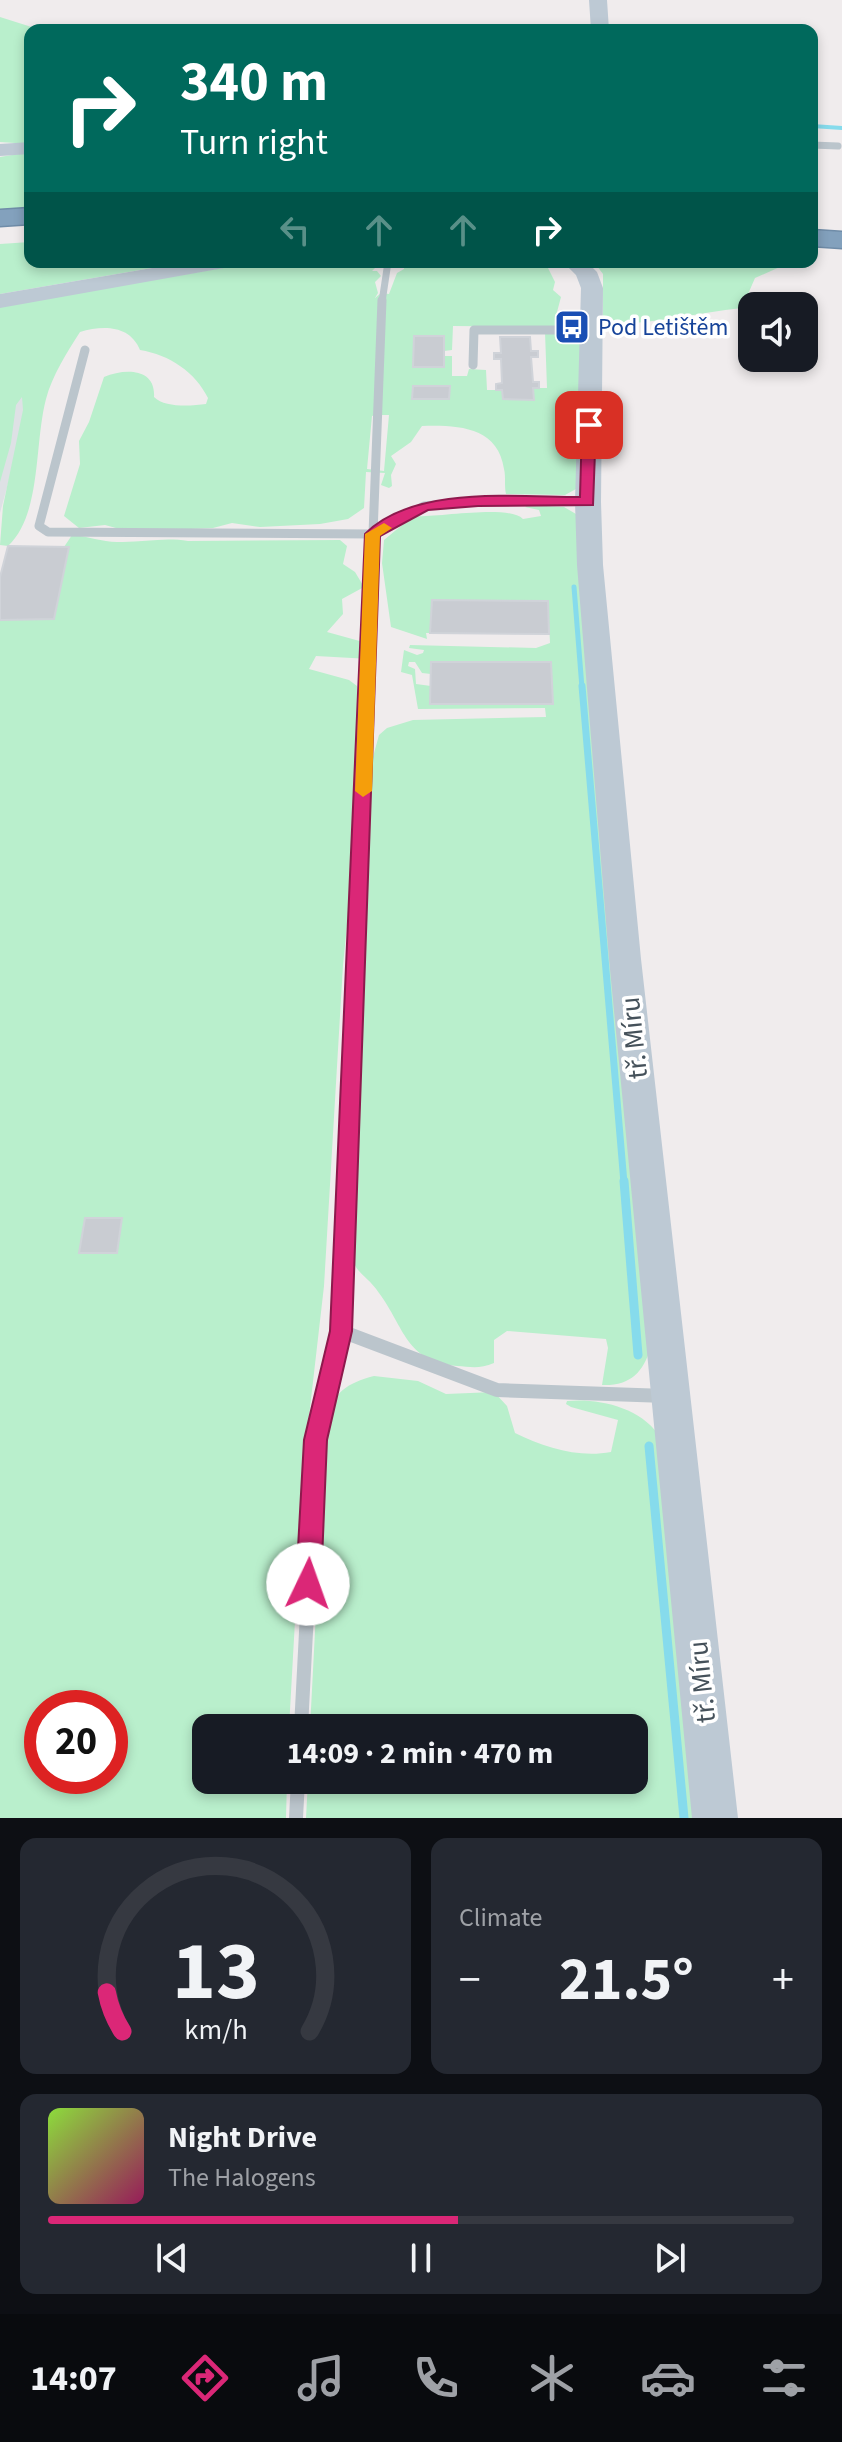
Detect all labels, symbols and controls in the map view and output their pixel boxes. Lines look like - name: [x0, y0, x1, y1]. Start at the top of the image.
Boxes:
- text: 340 m: [180, 43, 328, 122]
- icon: right: [48, 56, 152, 160]
- text: Turn right: [180, 117, 328, 168]
- icon: left: [273, 208, 317, 252]
- icon: ahead: [357, 208, 401, 252]
- icon: ahead: [441, 208, 485, 252]
- icon: right: [525, 208, 569, 252]
- map controls: [738, 292, 818, 372]
- button: sound: [738, 292, 818, 372]
- bus stop icon: Pod Letištěm: [553, 308, 591, 346]
- place label: Pod Letištěm: [598, 310, 728, 345]
- pin: [555, 391, 623, 459]
- icon: arrive: [567, 403, 611, 447]
- street label: tř. Míru: [610, 995, 658, 1081]
- position arrow: [266, 1542, 350, 1626]
- street label: tř. Míru: [678, 1639, 726, 1725]
- speed limit sign: 20: [24, 1690, 128, 1794]
- text: 14:09 · 2 min · 470 m: [287, 1732, 553, 1775]
- text: Climate: [459, 1899, 543, 1936]
- text: 13: [172, 1913, 259, 2031]
- text: 21.5°: [559, 1938, 694, 2023]
- text: −: [459, 1949, 481, 2012]
- text: +: [772, 1949, 794, 2012]
- text: km/h: [184, 2010, 247, 2050]
- text: Night Drive: [168, 2116, 317, 2159]
- text: The Halogens: [168, 2159, 316, 2196]
- icon: previous: [150, 2236, 194, 2280]
- icon: pause: [399, 2236, 443, 2280]
- icon: next: [648, 2236, 692, 2280]
- icon: directions: [177, 2350, 233, 2406]
- icon: music: [293, 2350, 349, 2406]
- icon: phone: [408, 2350, 464, 2406]
- icon: climate: [524, 2350, 580, 2406]
- icon: car: [640, 2350, 696, 2406]
- icon: filters: [756, 2350, 812, 2406]
- text: 14:07: [30, 2353, 117, 2404]

